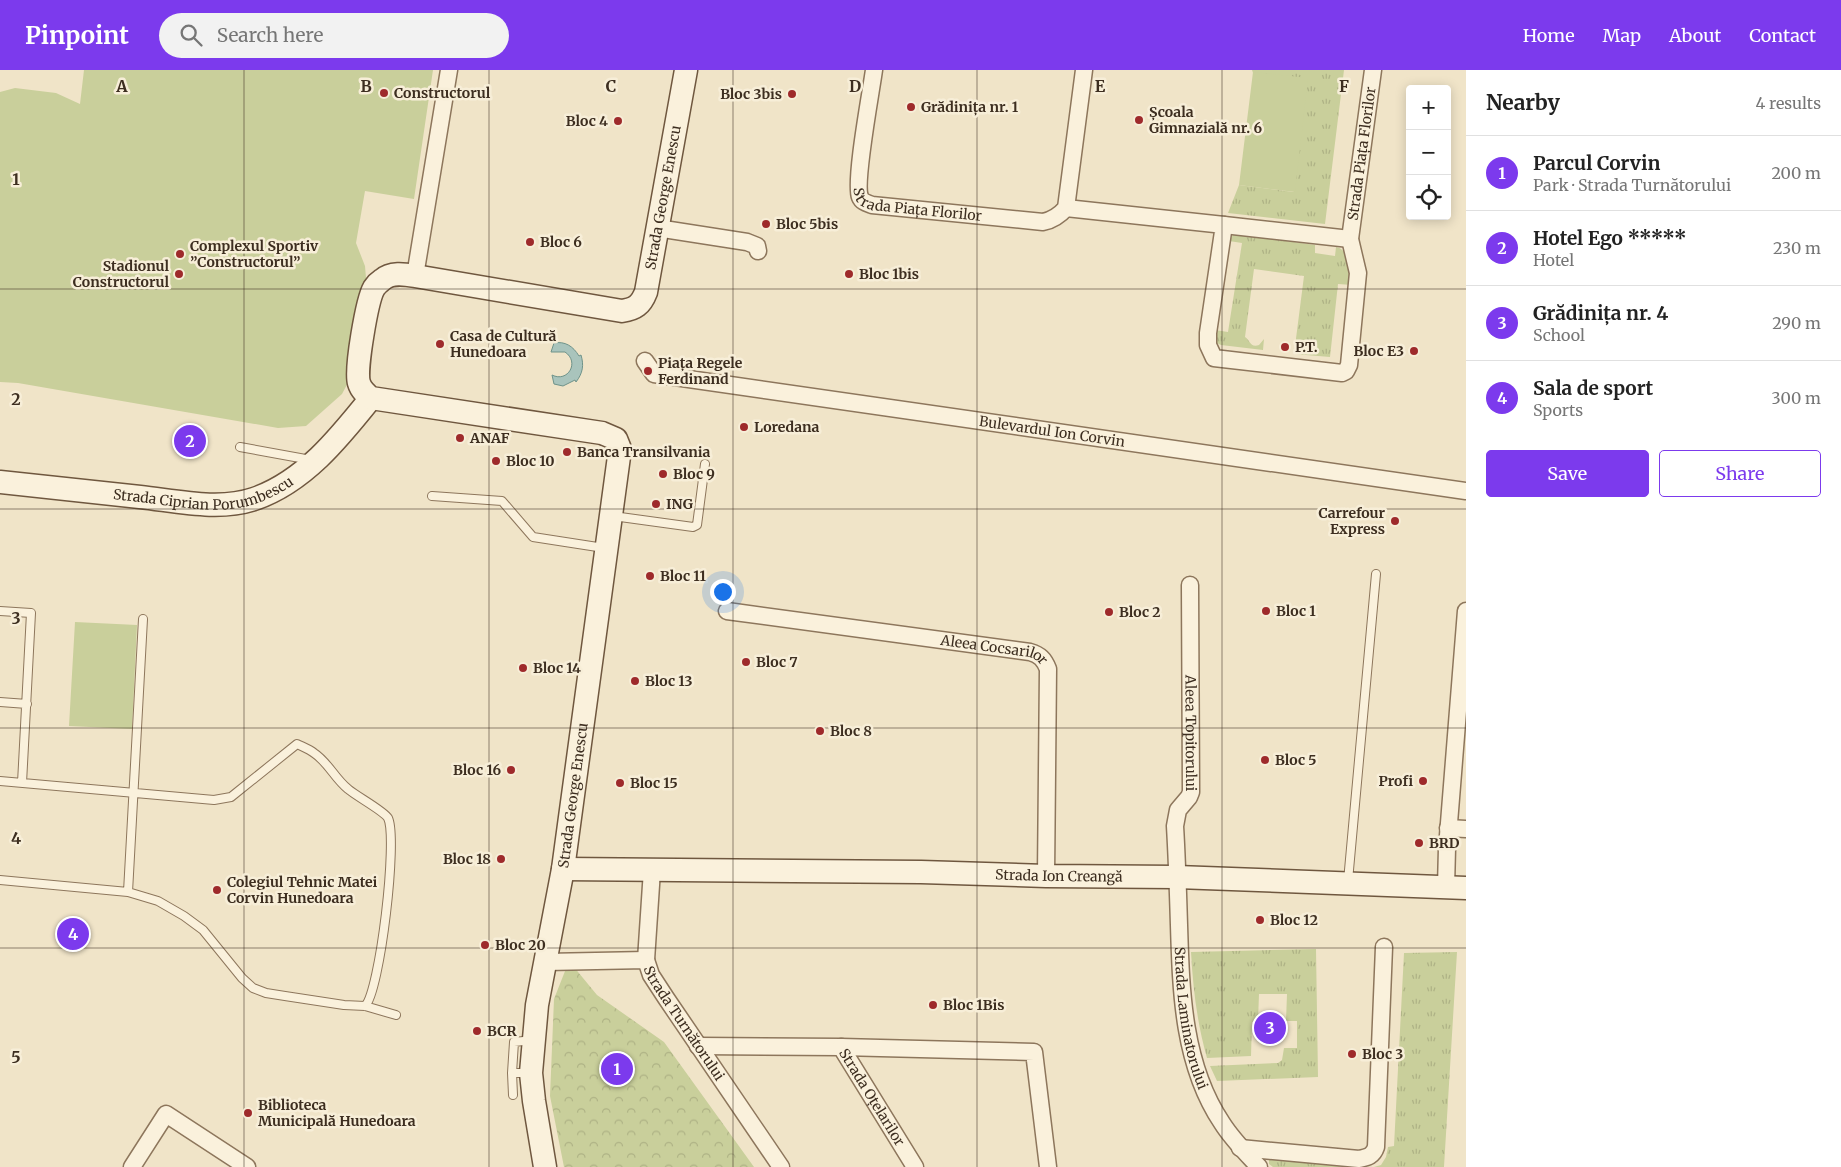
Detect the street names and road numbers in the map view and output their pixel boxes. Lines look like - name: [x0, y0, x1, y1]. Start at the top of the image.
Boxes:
- street label: Strada Piața Florilor: [1344, 86, 1380, 222]
- street label: Strada George Enescu: [641, 124, 685, 271]
- street label: Strada Piața Florilor: [850, 187, 983, 225]
- street label: Bulevardul Ion Corvin: [978, 412, 1126, 451]
- street label: Strada Ciprian Porumbescu: [112, 472, 297, 514]
- street label: Aleea Cocsarilor: [938, 631, 1052, 668]
- street label: Aleea Topitorului: [1181, 674, 1200, 792]
- street label: Strada George Enescu: [554, 722, 592, 869]
- street label: Strada Ion Creangă: [995, 865, 1123, 886]
- street label: Strada Laminatorului: [1171, 946, 1212, 1092]
- street label: Strada Turnătorului: [640, 964, 729, 1084]
- street label: Strada Oțelarilor: [835, 1045, 909, 1149]

